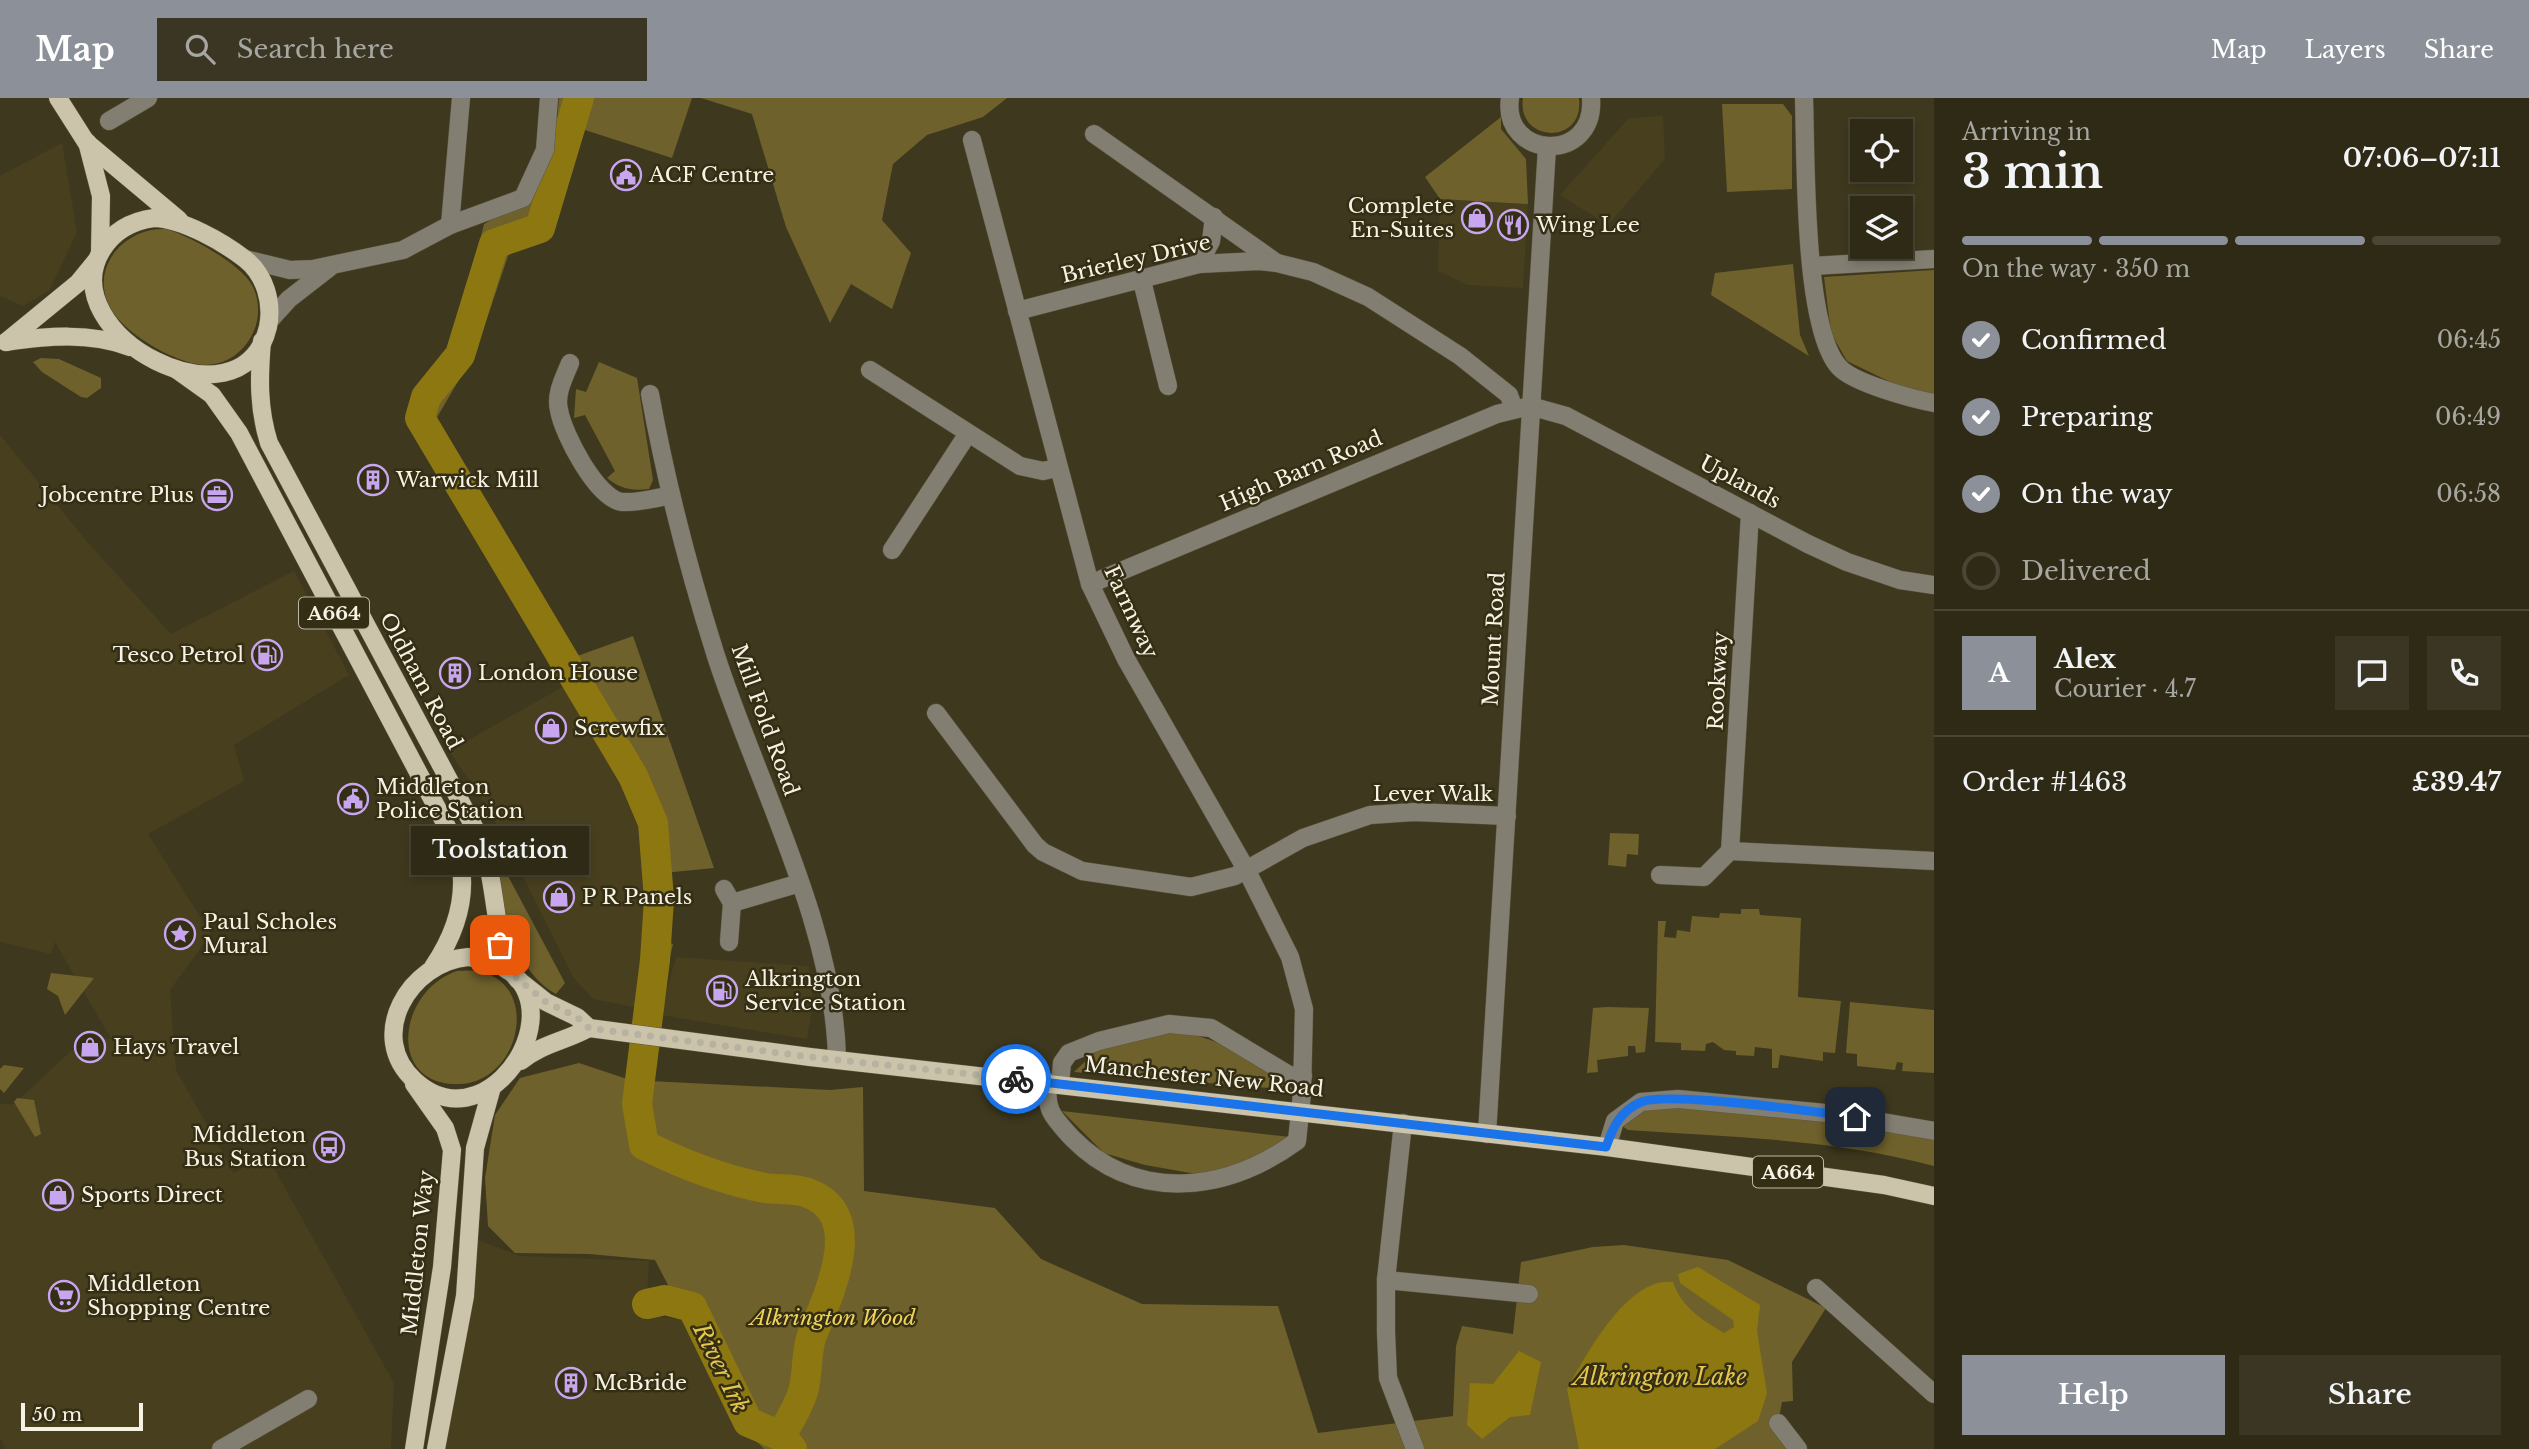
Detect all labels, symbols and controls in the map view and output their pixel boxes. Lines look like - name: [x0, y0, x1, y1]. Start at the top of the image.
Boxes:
- search box: [157, 18, 647, 81]
- text: Map: [35, 29, 115, 70]
- icon: search: [181, 30, 219, 68]
- text: Search here: [237, 33, 394, 65]
- text: Map: [2211, 35, 2267, 64]
- text: Layers: [2305, 35, 2386, 64]
- text: Share: [2424, 35, 2494, 64]
- text: Arriving in: [1962, 118, 2091, 146]
- map controls: [1850, 119, 1913, 259]
- button: locate: [1850, 119, 1913, 182]
- text: 07:06–07:11: [2343, 142, 2501, 174]
- text: 3 min: [1962, 143, 2103, 200]
- public building icon: ACF Centre: [609, 158, 643, 192]
- place label: ACF Centre: [648, 162, 774, 188]
- place label: Complete En-Suites: [1348, 193, 1454, 243]
- button: layers: [1850, 196, 1913, 259]
- shop icon: Complete En-Suites: [1460, 201, 1494, 235]
- restaurant icon: Wing Lee: [1496, 208, 1530, 242]
- place label: Wing Lee: [1535, 212, 1640, 238]
- street label: Brierley Drive: [1059, 229, 1213, 289]
- text: On the way · 350 m: [1962, 255, 2190, 283]
- icon: check: [1962, 321, 2000, 359]
- text: Confirmed: [2021, 324, 2166, 356]
- text: 06:45: [2437, 326, 2501, 354]
- icon: check: [1962, 398, 2000, 436]
- text: Preparing: [2021, 401, 2153, 433]
- text: 06:49: [2435, 403, 2501, 431]
- street label: High Barn Road: [1216, 425, 1386, 517]
- street label: Uplands: [1695, 450, 1785, 514]
- building icon: Warwick Mill: [356, 463, 390, 497]
- place label: Warwick Mill: [395, 467, 539, 493]
- icon: check: [1962, 475, 2000, 513]
- office icon: Jobcentre Plus: [200, 478, 234, 512]
- text: On the way: [2021, 478, 2173, 510]
- text: 06:58: [2436, 480, 2501, 508]
- place label: Jobcentre Plus: [37, 482, 194, 508]
- text: Delivered: [2021, 555, 2151, 587]
- street label: Farmway: [1098, 561, 1164, 663]
- street label: Mount Road: [1477, 571, 1511, 707]
- road number: A664: [299, 598, 369, 628]
- street label: Oldham Road: [374, 608, 468, 754]
- street label: Rookway: [1702, 630, 1734, 731]
- button: chat: [2335, 636, 2409, 710]
- button: phone: [2427, 636, 2501, 710]
- fuel station icon: Tesco Petrol: [250, 638, 284, 672]
- street label: Mill Fold Road: [725, 641, 805, 799]
- place label: Tesco Petrol: [113, 642, 244, 668]
- text: Alex: [2054, 643, 2116, 675]
- building icon: London House: [438, 656, 472, 690]
- text: A: [1988, 657, 2010, 689]
- place label: London House: [478, 660, 638, 686]
- text: Courier · 4.7: [2054, 675, 2196, 703]
- shop icon: Screwfix: [534, 711, 568, 745]
- place label: Screwfix: [574, 715, 665, 741]
- text: Order #1463: [1962, 766, 2127, 798]
- text: £39.47: [2412, 766, 2501, 798]
- place label: Middleton Police Station: [376, 774, 523, 824]
- street label: Lever Walk: [1373, 781, 1493, 807]
- public building icon: Middleton Police Station: [336, 782, 370, 816]
- callout: Toolstation: [411, 826, 589, 875]
- text: Toolstation: [432, 836, 568, 864]
- shop icon: P R Panels: [542, 880, 576, 914]
- place label: P R Panels: [582, 884, 692, 910]
- place label: Paul Scholes Mural: [203, 909, 337, 959]
- pin: [470, 915, 530, 975]
- place icon: Paul Scholes Mural: [163, 917, 197, 951]
- icon: bag: [481, 926, 519, 964]
- place label: Alkrington Service Station: [744, 966, 906, 1016]
- fuel station icon: Alkrington Service Station: [705, 974, 739, 1008]
- shop icon: Hays Travel: [73, 1030, 107, 1064]
- place label: Hays Travel: [113, 1034, 240, 1060]
- courier: [981, 1044, 1051, 1114]
- street label: Manchester New Road: [1083, 1051, 1325, 1103]
- icon: bike: [997, 1060, 1035, 1098]
- pin: [1825, 1087, 1885, 1147]
- icon: home: [1836, 1098, 1874, 1136]
- place label: Middleton Bus Station: [184, 1122, 306, 1172]
- bus stop icon: Middleton Bus Station: [312, 1130, 346, 1164]
- road number: A664: [1753, 1156, 1823, 1188]
- street label: Middleton Way: [396, 1168, 440, 1337]
- shop icon: Sports Direct: [41, 1178, 75, 1212]
- place label: Sports Direct: [81, 1182, 223, 1208]
- place label: Middleton Shopping Centre: [87, 1271, 270, 1321]
- supermarket icon: Middleton Shopping Centre: [47, 1279, 81, 1313]
- park label: Alkrington Wood: [747, 1305, 916, 1331]
- water label: River Irk: [687, 1318, 755, 1418]
- button: Help: [1962, 1355, 2225, 1435]
- button: Share: [2239, 1355, 2501, 1435]
- water label: Alkrington Lake: [1570, 1363, 1747, 1391]
- building icon: McBride: [554, 1366, 588, 1400]
- place label: McBride: [594, 1370, 687, 1396]
- scale bar: [21, 1400, 144, 1432]
- text: 50 m: [32, 1403, 82, 1426]

